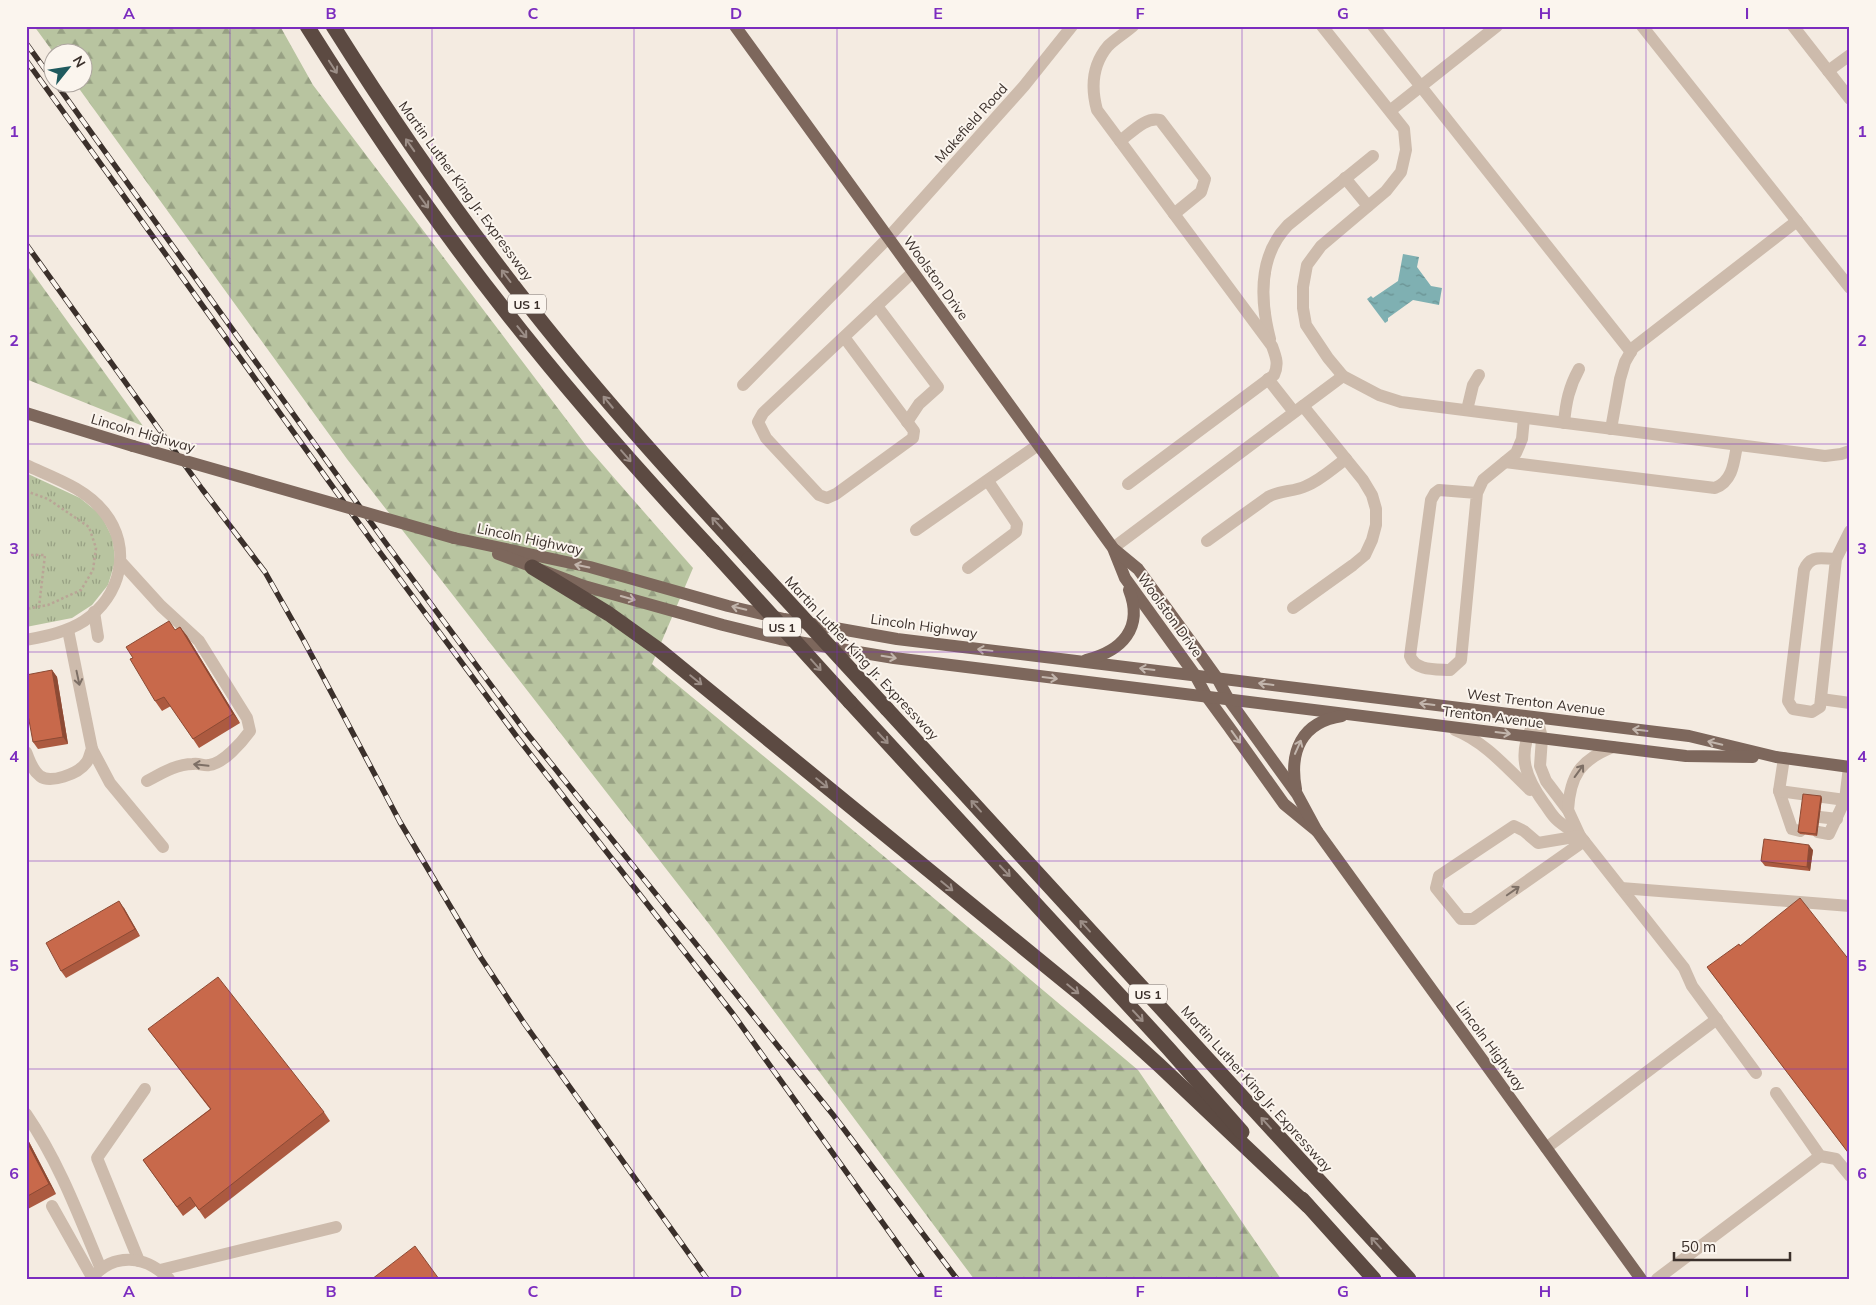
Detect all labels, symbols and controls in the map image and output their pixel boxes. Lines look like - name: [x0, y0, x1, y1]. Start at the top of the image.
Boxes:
- text: A: [123, 3, 135, 23]
- text: B: [325, 3, 337, 23]
- text: C: [528, 3, 539, 23]
- text: D: [730, 3, 742, 23]
- text: E: [933, 3, 943, 23]
- text: F: [1135, 3, 1145, 23]
- text: G: [1337, 3, 1349, 23]
- text: H: [1539, 3, 1551, 23]
- text: I: [1745, 3, 1749, 23]
- north arrow: [42, 42, 92, 92]
- text: N: [69, 52, 90, 71]
- one-way arrow: [328, 60, 338, 74]
- street label: Makefield Road: [931, 80, 1011, 166]
- street label: Martin Luther King Jr. Expressway: [395, 98, 538, 285]
- text: 1: [9, 121, 19, 141]
- text: 1: [1857, 121, 1867, 141]
- one-way arrow: [405, 138, 415, 152]
- one-way arrow: [419, 195, 429, 209]
- street label: Woolston Drive: [899, 232, 973, 324]
- one-way arrow: [501, 269, 511, 283]
- road number: US 1: [508, 294, 546, 314]
- one-way arrow: [516, 325, 527, 338]
- text: 2: [9, 330, 19, 350]
- text: 2: [1857, 330, 1867, 350]
- one-way arrow: [603, 396, 614, 409]
- street label: Lincoln Highway: [89, 410, 198, 457]
- one-way arrow: [620, 450, 632, 463]
- one-way arrow: [711, 517, 722, 530]
- street label: Lincoln Highway: [476, 519, 585, 559]
- text: 3: [9, 538, 19, 558]
- text: 3: [1857, 538, 1867, 558]
- one-way arrow: [575, 561, 591, 570]
- street label: Woolston Drive: [1133, 569, 1207, 661]
- street label: Martin Luther King Jr. Expressway: [781, 572, 943, 744]
- one-way arrow: [620, 594, 636, 604]
- one-way arrow: [731, 603, 747, 612]
- street label: Lincoln Highway: [869, 610, 979, 642]
- road number: US 1: [763, 618, 801, 636]
- one-way arrow: [978, 644, 994, 654]
- one-way arrow: [881, 653, 897, 663]
- one-way arrow: [811, 658, 822, 671]
- one-way arrow: [1139, 664, 1155, 674]
- one-way arrow: [73, 669, 83, 685]
- one-way arrow: [1042, 673, 1058, 683]
- one-way arrow: [689, 675, 702, 686]
- one-way arrow: [1258, 679, 1274, 689]
- street label: West Trenton Avenue: [1466, 685, 1606, 719]
- one-way arrow: [1419, 699, 1435, 709]
- street label: Trenton Avenue: [1442, 702, 1544, 732]
- one-way arrow: [1633, 725, 1649, 735]
- one-way arrow: [1231, 729, 1241, 743]
- one-way arrow: [1495, 729, 1511, 739]
- one-way arrow: [877, 732, 889, 744]
- one-way arrow: [1708, 738, 1724, 747]
- one-way arrow: [1294, 740, 1304, 755]
- text: 4: [9, 746, 19, 766]
- text: 4: [1857, 746, 1867, 766]
- one-way arrow: [193, 760, 209, 770]
- one-way arrow: [1574, 764, 1584, 778]
- one-way arrow: [815, 778, 828, 789]
- one-way arrow: [970, 800, 982, 813]
- one-way arrow: [999, 864, 1011, 877]
- one-way arrow: [941, 880, 954, 891]
- one-way arrow: [1506, 886, 1520, 896]
- one-way arrow: [1079, 919, 1091, 932]
- text: 5: [9, 955, 19, 975]
- text: 5: [1857, 955, 1867, 975]
- one-way arrow: [1066, 983, 1079, 994]
- road number: US 1: [1129, 984, 1167, 1004]
- street label: Lincoln Highway: [1452, 997, 1530, 1095]
- street label: Martin Luther King Jr. Expressway: [1177, 1002, 1337, 1176]
- one-way arrow: [1133, 1010, 1144, 1023]
- one-way arrow: [1260, 1117, 1272, 1129]
- text: 6: [9, 1163, 19, 1183]
- text: 6: [1857, 1163, 1867, 1183]
- scale bar: [1674, 1230, 1790, 1262]
- one-way arrow: [1370, 1236, 1382, 1249]
- text: 50 m: [1681, 1237, 1716, 1256]
- text: A: [123, 1281, 135, 1301]
- text: B: [325, 1281, 337, 1301]
- text: C: [528, 1281, 539, 1301]
- text: D: [730, 1281, 742, 1301]
- text: E: [933, 1281, 943, 1301]
- text: F: [1135, 1281, 1145, 1301]
- text: G: [1337, 1281, 1349, 1301]
- text: H: [1539, 1281, 1551, 1301]
- text: I: [1745, 1281, 1749, 1301]

